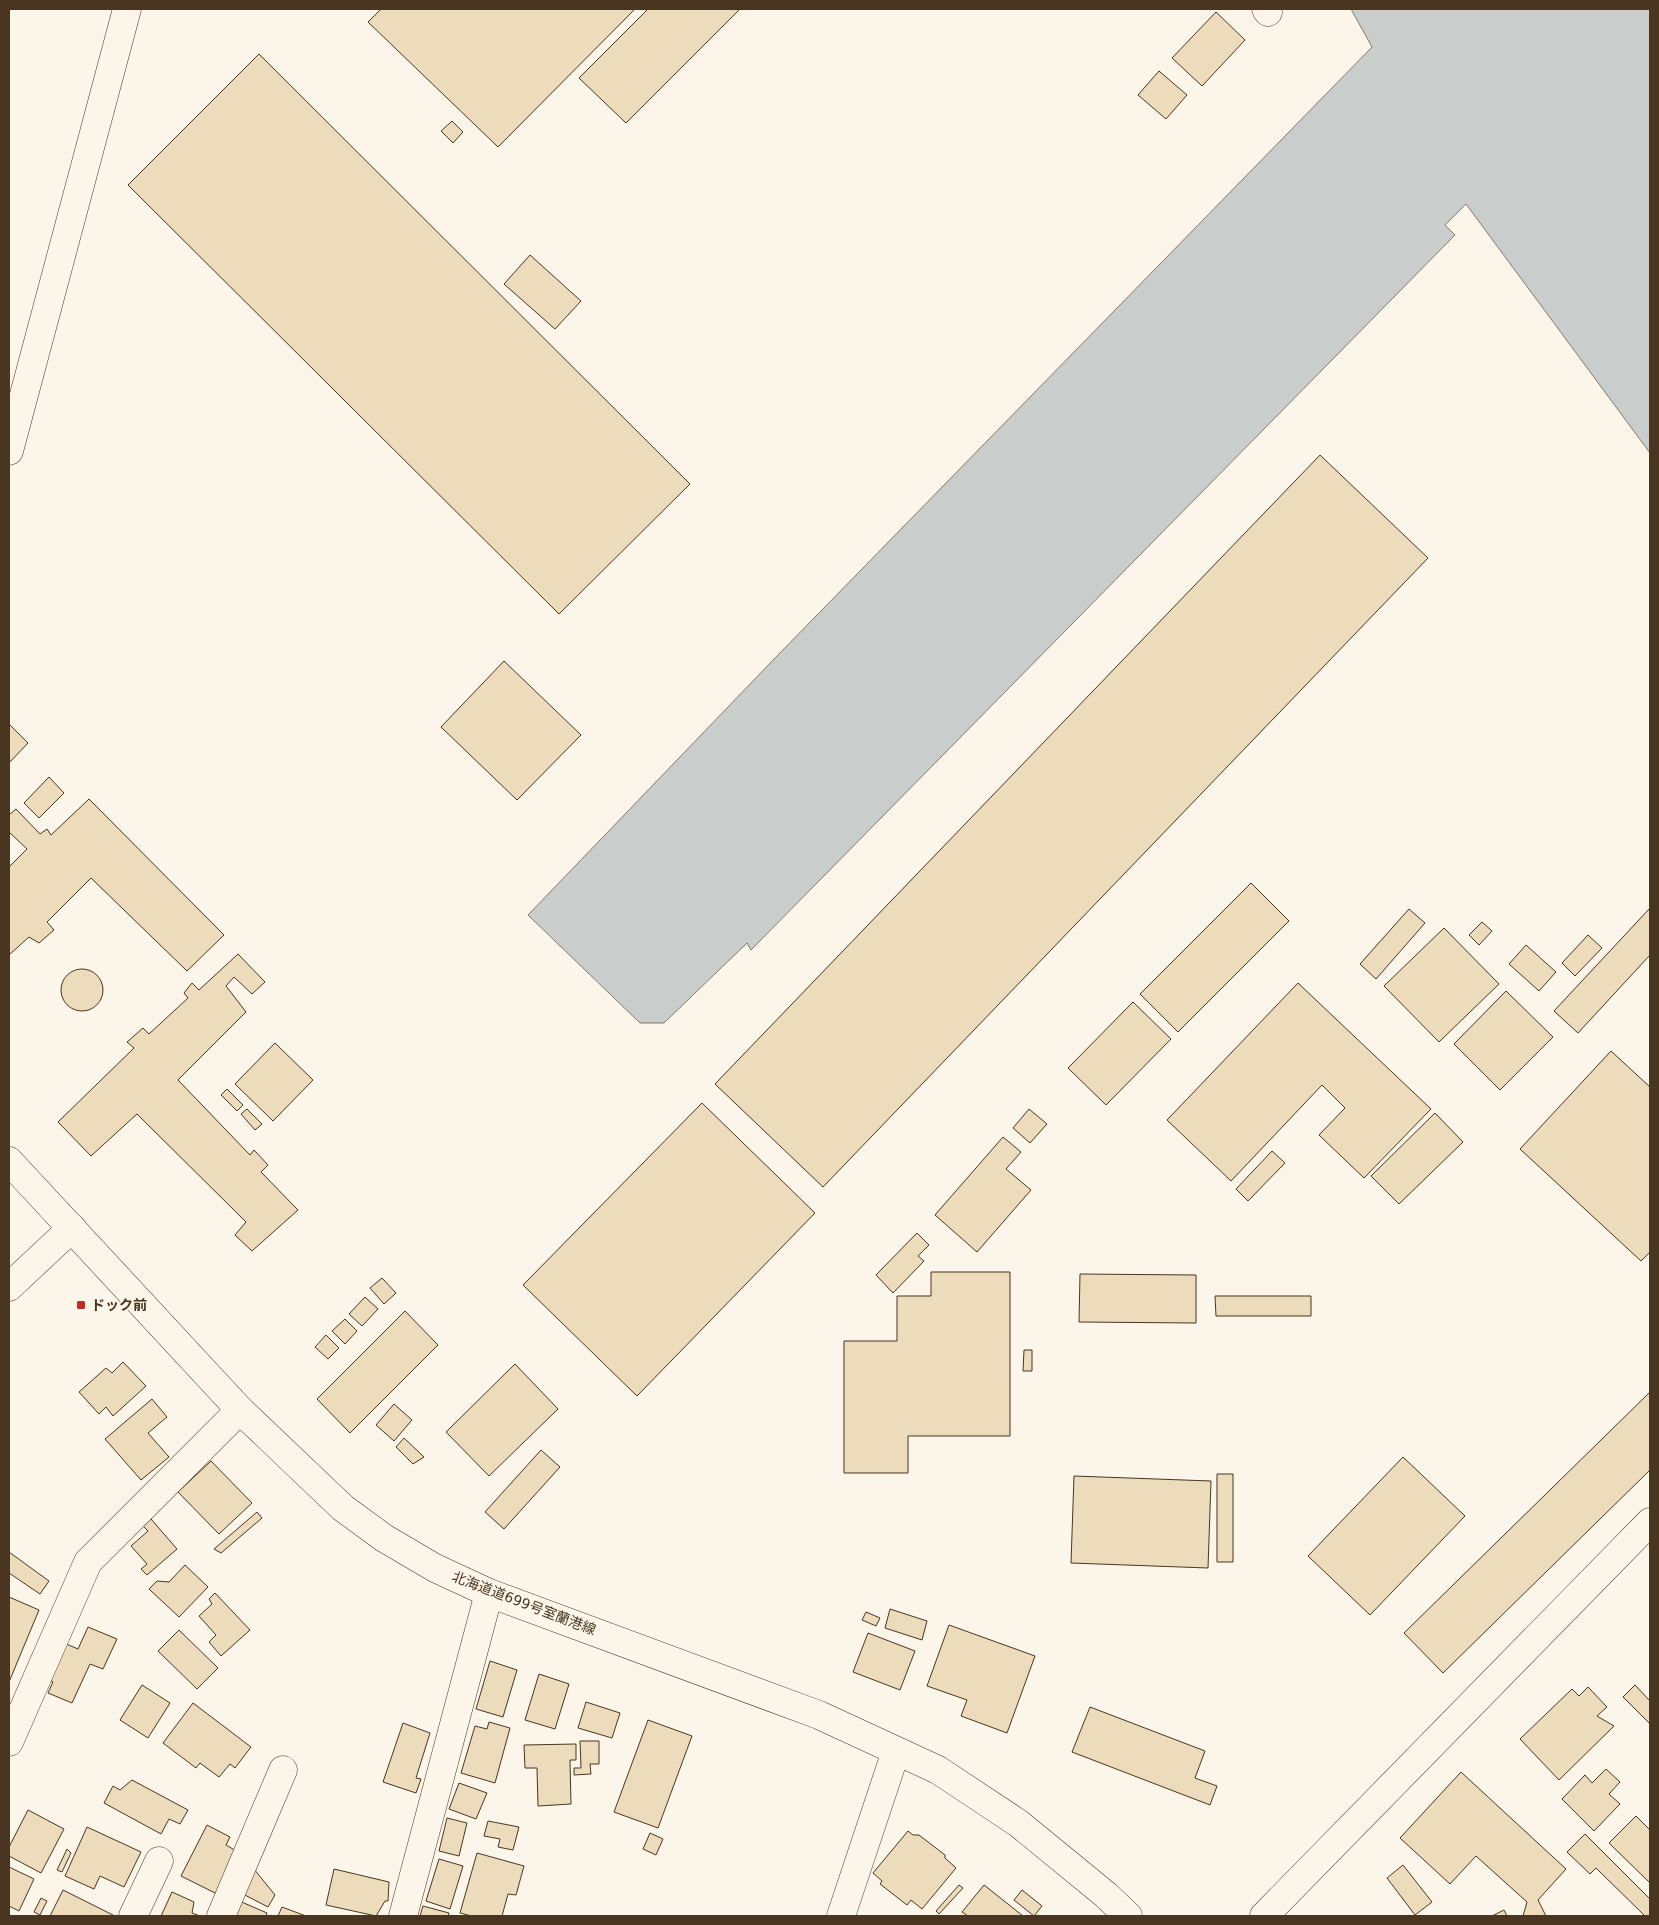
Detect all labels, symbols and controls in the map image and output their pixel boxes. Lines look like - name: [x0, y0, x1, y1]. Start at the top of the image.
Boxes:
- place label: ドック前: [91, 1297, 147, 1313]
- marker: ドック前: [75, 1299, 87, 1311]
- street label: 北海道道699号室蘭港線: [450, 1568, 598, 1638]

